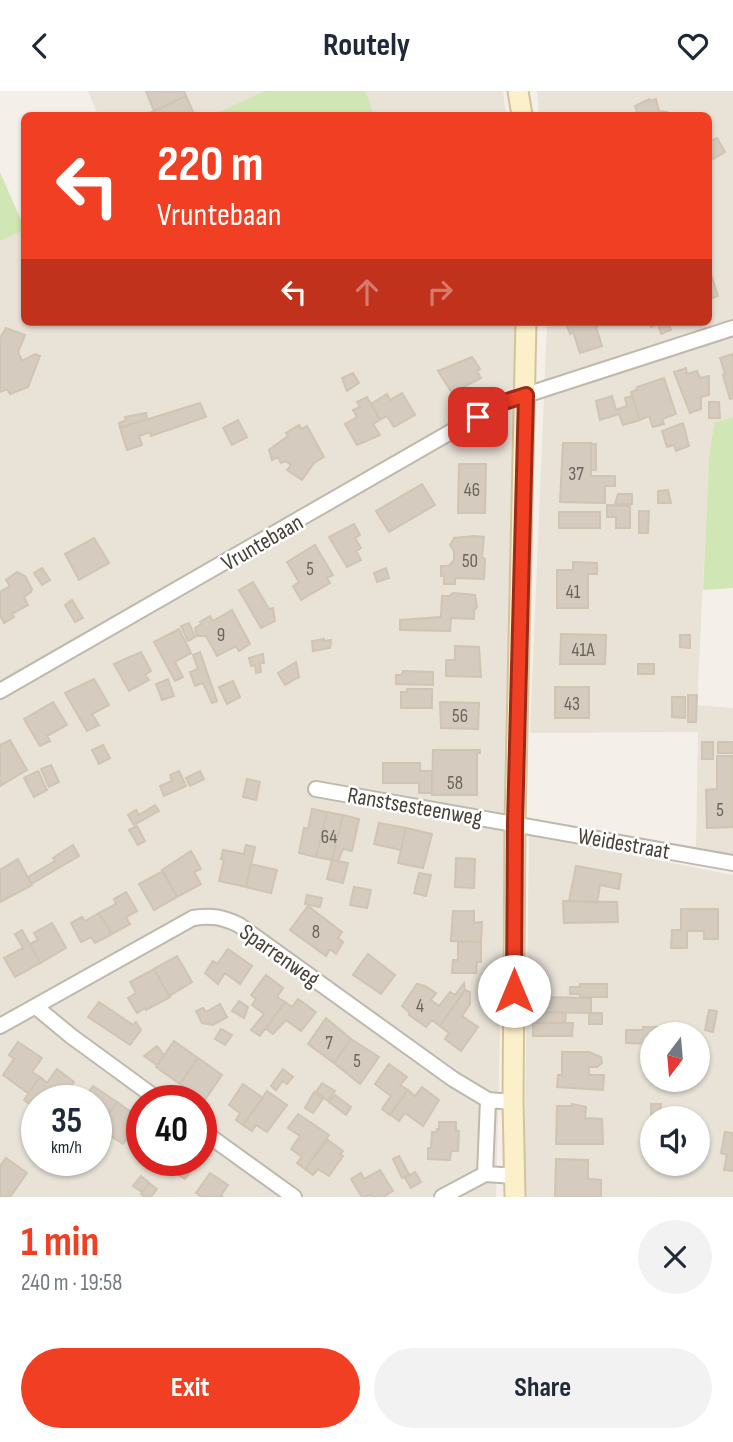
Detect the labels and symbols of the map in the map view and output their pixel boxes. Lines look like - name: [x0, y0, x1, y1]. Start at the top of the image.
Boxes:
- pin: [448, 387, 508, 447]
- house number: 37: [568, 463, 584, 486]
- house number: 46: [464, 479, 480, 502]
- street label: Vruntebaan: [217, 508, 308, 577]
- house number: 50: [462, 550, 478, 573]
- house number: 5: [306, 558, 314, 581]
- house number: 41: [566, 581, 581, 604]
- house number: 9: [217, 624, 225, 647]
- house number: 41A: [571, 639, 595, 662]
- house number: 43: [564, 693, 580, 716]
- house number: 56: [452, 705, 468, 728]
- house number: 58: [447, 772, 463, 795]
- street label: Ranstsesteenweg: [345, 781, 484, 833]
- house number: 5: [716, 799, 724, 822]
- street label: Weidestraat: [576, 822, 672, 866]
- house number: 64: [321, 826, 337, 849]
- street label: Sparrenweg: [234, 918, 325, 993]
- house number: 8: [312, 921, 320, 944]
- position arrow: [477, 954, 551, 1028]
- house number: 4: [416, 995, 424, 1018]
- north arrow: [640, 1022, 710, 1092]
- house number: 7: [325, 1032, 333, 1055]
- house number: 5: [353, 1050, 361, 1073]
- speed limit sign: 40: [126, 1085, 217, 1176]

